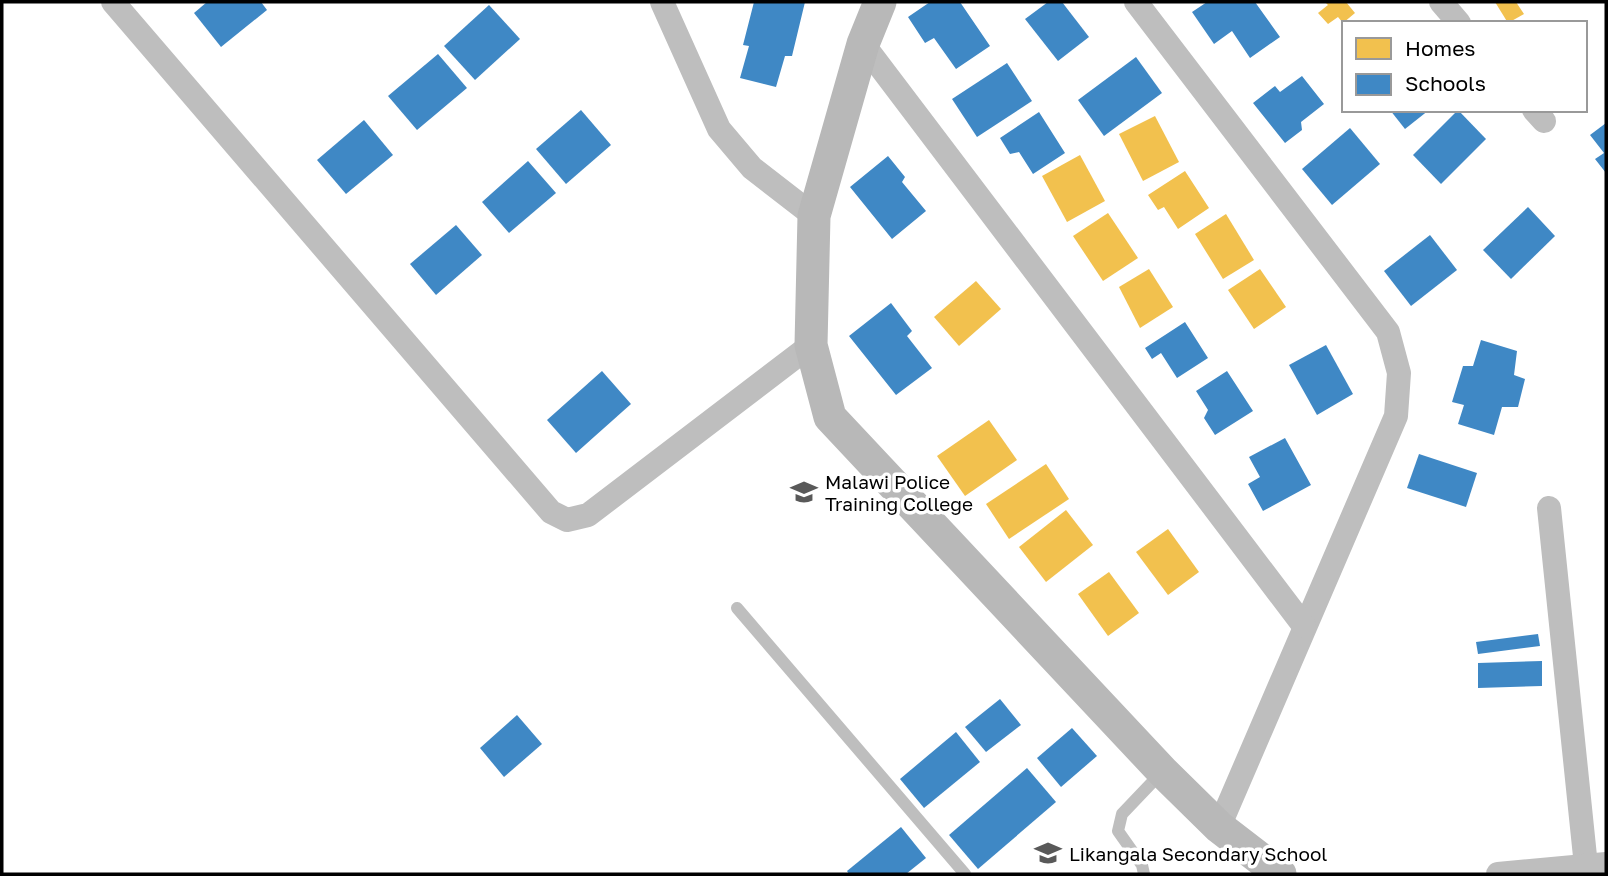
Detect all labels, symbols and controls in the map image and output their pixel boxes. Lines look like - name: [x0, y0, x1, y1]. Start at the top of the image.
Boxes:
- legend: [1342, 21, 1587, 112]
- text: Homes: [1405, 35, 1475, 61]
- text: Schools: [1405, 70, 1486, 96]
- place label: Malawi Police Training College: [825, 470, 973, 515]
- school or university icon: Malawi Police Training College: [789, 477, 819, 507]
- school or university icon: Likangala Secondary School: [1033, 838, 1063, 868]
- place label: Likangala Secondary School: [1069, 842, 1327, 865]

